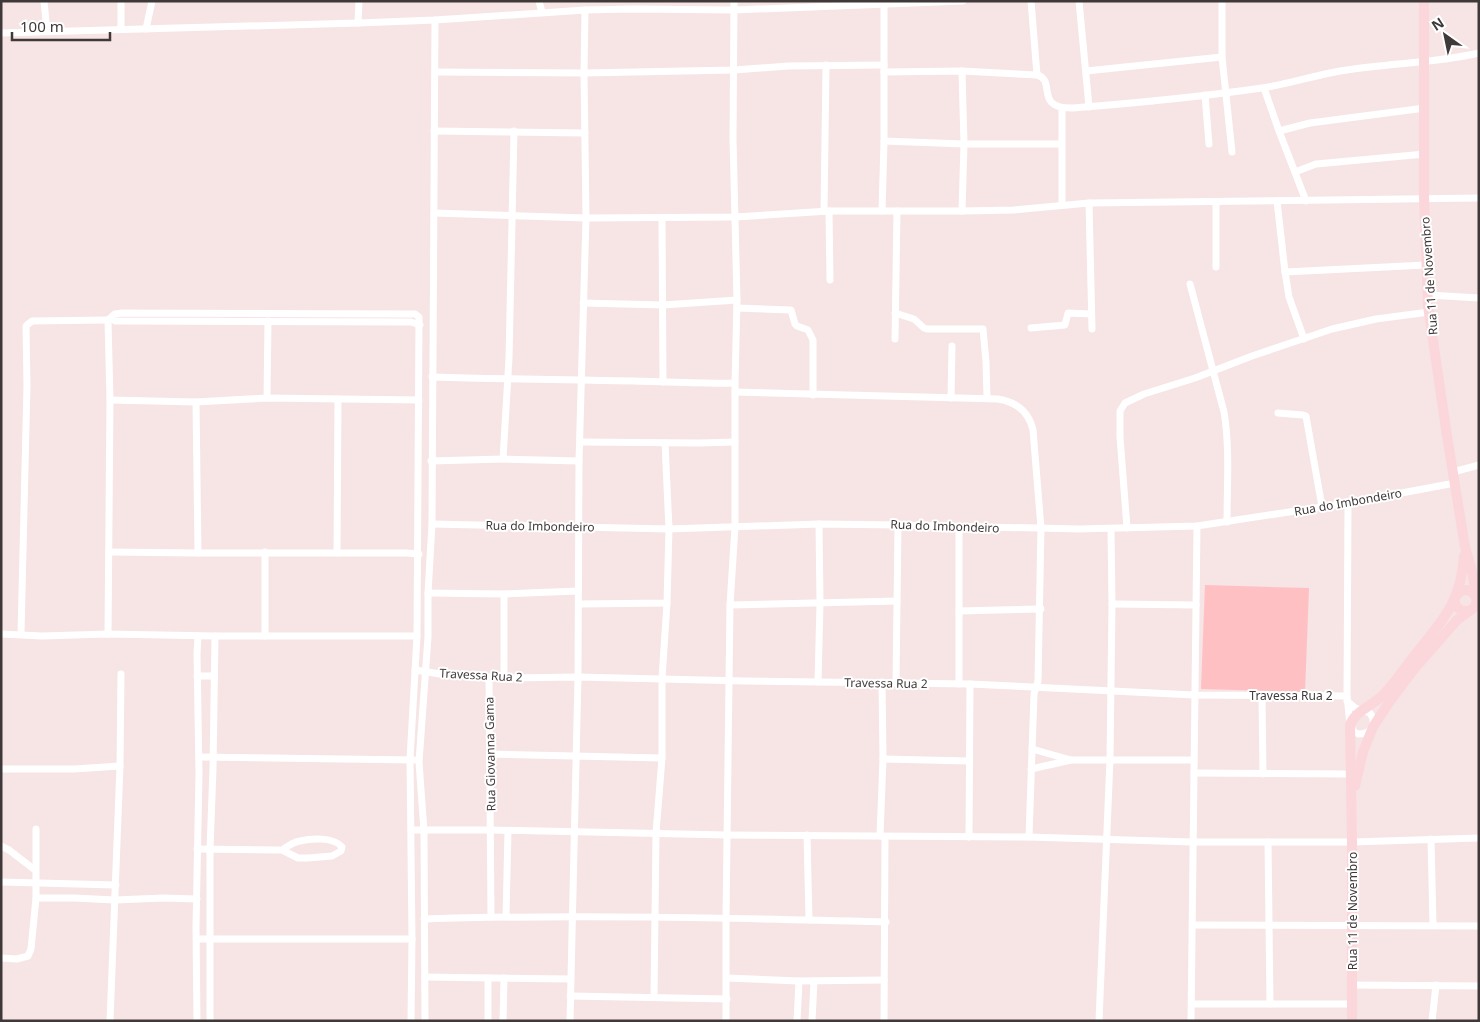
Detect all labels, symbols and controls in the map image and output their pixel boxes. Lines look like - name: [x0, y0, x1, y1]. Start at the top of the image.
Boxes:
- scale bar: [12, 10, 110, 42]
- north arrow: [1420, 10, 1470, 60]
- text: N: [1428, 13, 1448, 35]
- text: 100 m: [20, 16, 64, 36]
- street label: Rua 11 de Novembro: [1416, 216, 1442, 336]
- street label: Rua do Imbondeiro: [1293, 484, 1403, 520]
- street label: Rua do Imbondeiro: [890, 516, 1000, 536]
- street label: Rua do Imbondeiro: [485, 517, 595, 535]
- street label: Travessa Rua 2: [439, 664, 523, 686]
- street label: Travessa Rua 2: [844, 674, 928, 692]
- street label: Travessa Rua 2: [1249, 687, 1333, 704]
- street label: Rua Giovanna Gama: [481, 697, 499, 811]
- street label: Rua 11 de Novembro: [1344, 852, 1361, 970]

